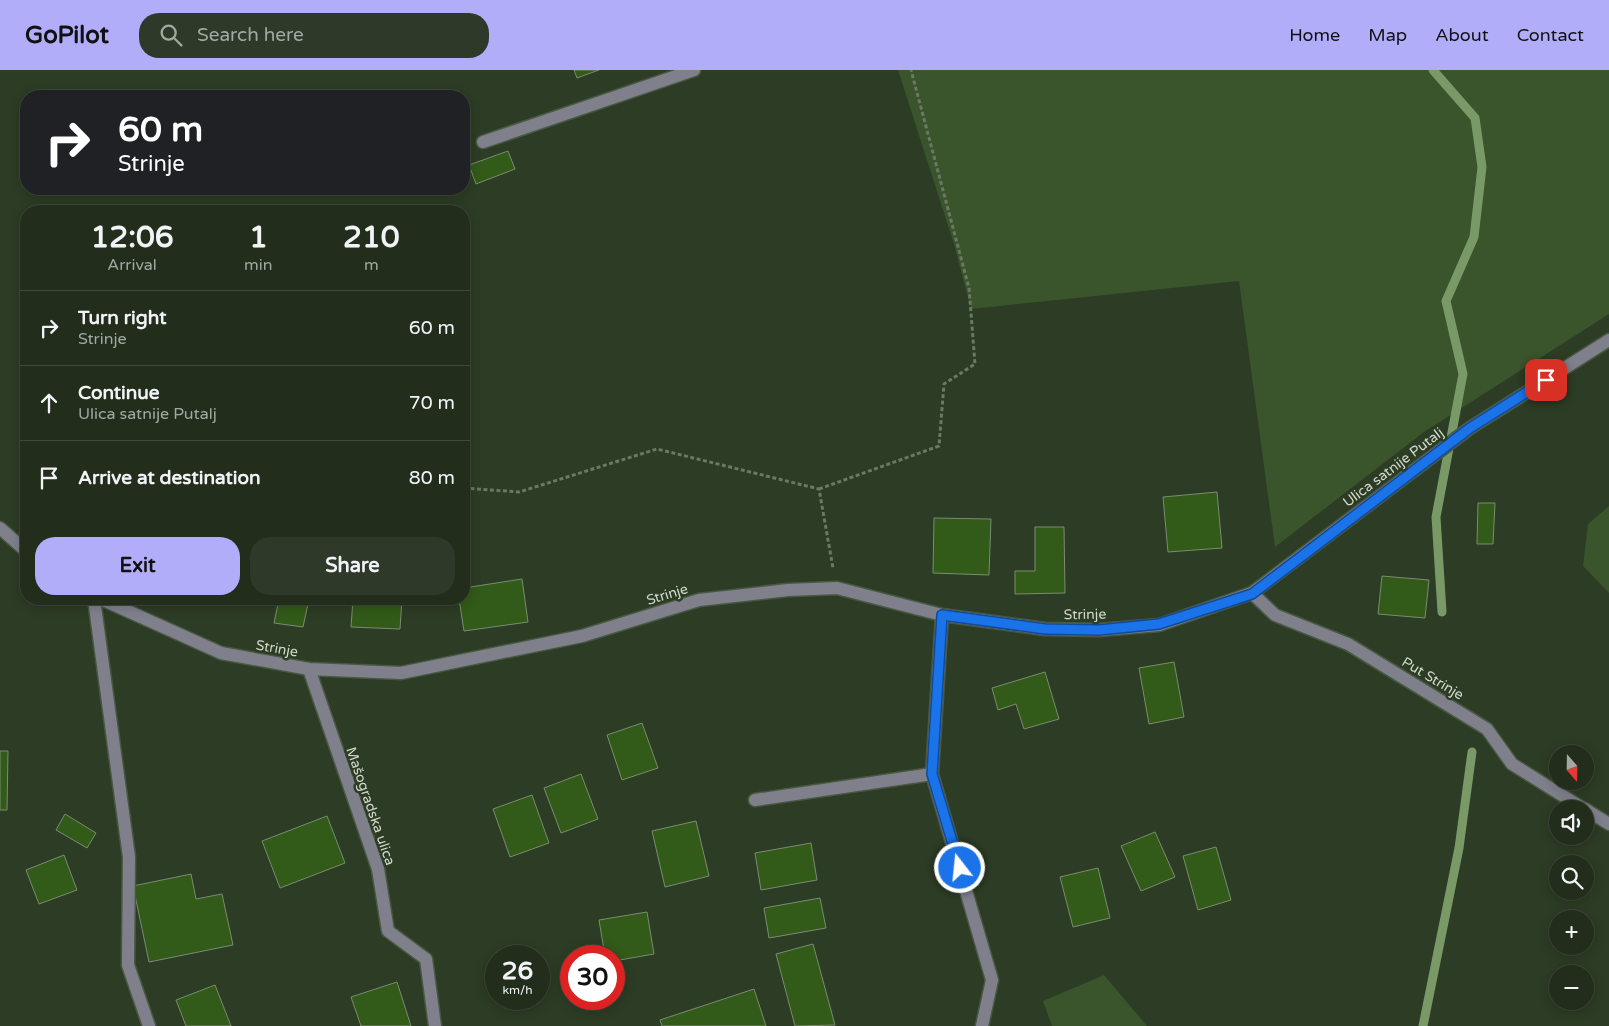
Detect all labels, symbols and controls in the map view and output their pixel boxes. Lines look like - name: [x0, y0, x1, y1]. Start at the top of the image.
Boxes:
- search box: [139, 13, 489, 58]
- text: GoPilot: [25, 21, 109, 50]
- icon: search: [157, 21, 185, 49]
- text: Search here: [197, 24, 304, 46]
- text: Home: [1289, 24, 1340, 46]
- text: Map: [1368, 24, 1407, 46]
- text: About: [1435, 24, 1489, 46]
- text: Contact: [1517, 24, 1584, 46]
- text: 60 m: [118, 109, 203, 151]
- icon: right: [35, 110, 100, 175]
- text: Strinje: [118, 151, 185, 177]
- text: 12:06: [90, 219, 174, 256]
- text: 1: [249, 219, 268, 256]
- text: 210: [343, 219, 400, 256]
- text: Arrival: [107, 255, 157, 275]
- text: min: [244, 255, 273, 275]
- text: m: [364, 255, 379, 275]
- text: Turn right: [78, 307, 166, 329]
- icon: right: [35, 314, 63, 342]
- text: 60 m: [409, 317, 455, 339]
- text: Strinje: [78, 329, 127, 349]
- pin: [1525, 359, 1567, 401]
- icon: arrive: [1532, 366, 1560, 394]
- text: Continue: [78, 382, 160, 404]
- icon: ahead: [35, 389, 63, 417]
- text: 70 m: [409, 392, 455, 414]
- text: Ulica satnije Putalj: [78, 404, 217, 424]
- street label: Ulica satnije Putalj: [1340, 424, 1447, 511]
- icon: arrive: [35, 464, 63, 492]
- text: Arrive at destination: [78, 467, 261, 489]
- text: 80 m: [409, 467, 455, 489]
- button: Exit: [35, 537, 240, 595]
- button: Share: [250, 537, 455, 595]
- street label: Strinje: [644, 580, 690, 609]
- street label: Strinje: [1064, 606, 1106, 623]
- street label: Strinje: [254, 636, 299, 661]
- street label: Put Strinje: [1399, 653, 1467, 704]
- street label: Mašogradska ulica: [342, 745, 399, 868]
- north arrow: [1549, 745, 1594, 790]
- map controls: [1549, 745, 1594, 1010]
- button: sound: [1549, 800, 1594, 845]
- position arrow: [933, 841, 985, 893]
- button: search: [1549, 855, 1594, 900]
- button: +: [1549, 910, 1594, 955]
- speed limit sign: 30: [560, 945, 625, 1010]
- text: 26: [502, 956, 533, 986]
- button: −: [1549, 965, 1594, 1010]
- text: km/h: [502, 983, 533, 997]

